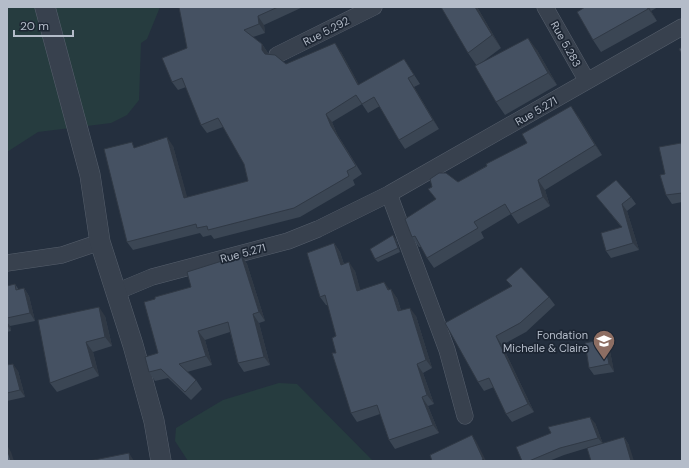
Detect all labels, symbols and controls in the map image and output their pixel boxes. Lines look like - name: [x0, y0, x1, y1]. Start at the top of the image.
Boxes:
- scale bar: [14, 12, 73, 38]
- street label: Rue 5.292: [300, 13, 352, 49]
- text: 20 m: [20, 18, 49, 34]
- street label: Rue 5.283: [548, 19, 584, 69]
- street label: Rue 5.271: [512, 93, 560, 129]
- street label: Rue 5.271: [219, 240, 267, 266]
- place label: Fondation Michelle & Claire: [503, 328, 588, 355]
- school or university icon: Fondation Michelle & Claire: [591, 328, 617, 361]

